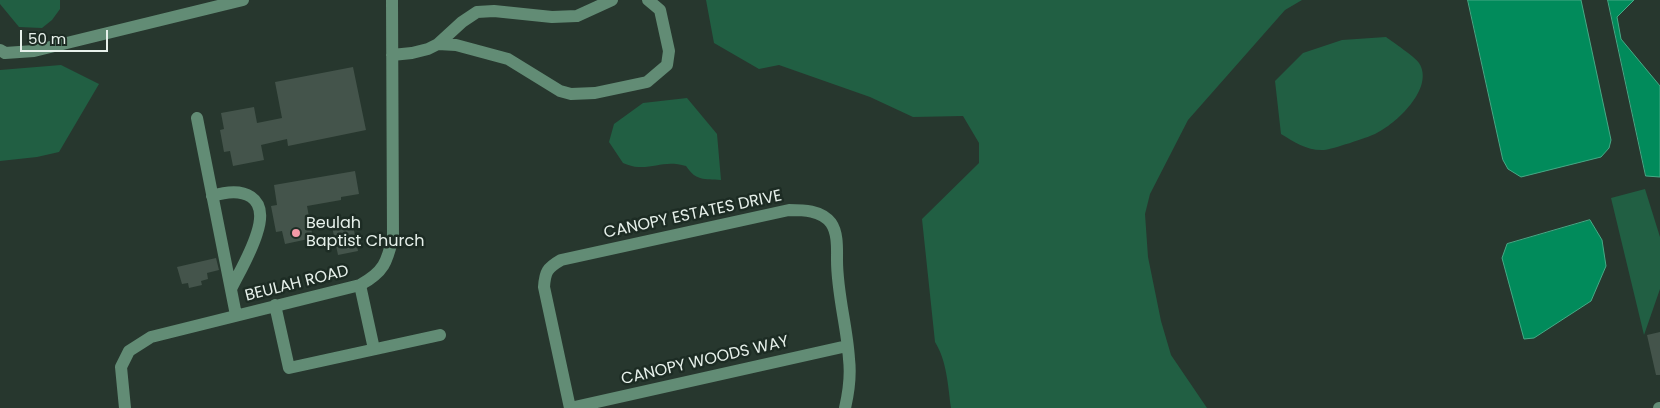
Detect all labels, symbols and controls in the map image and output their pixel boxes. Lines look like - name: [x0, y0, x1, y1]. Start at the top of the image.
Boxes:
- scale bar: [22, 20, 110, 52]
- text: 50 m: [28, 28, 66, 49]
- street label: CANOPY ESTATES DRIVE: [602, 187, 784, 243]
- place label: Beulah Baptist Church: [306, 214, 424, 252]
- marker: Beulah Baptist Church: [290, 227, 302, 239]
- street label: BEULAH ROAD: [243, 262, 351, 306]
- street label: CANOPY WOODS WAY: [619, 332, 791, 390]

